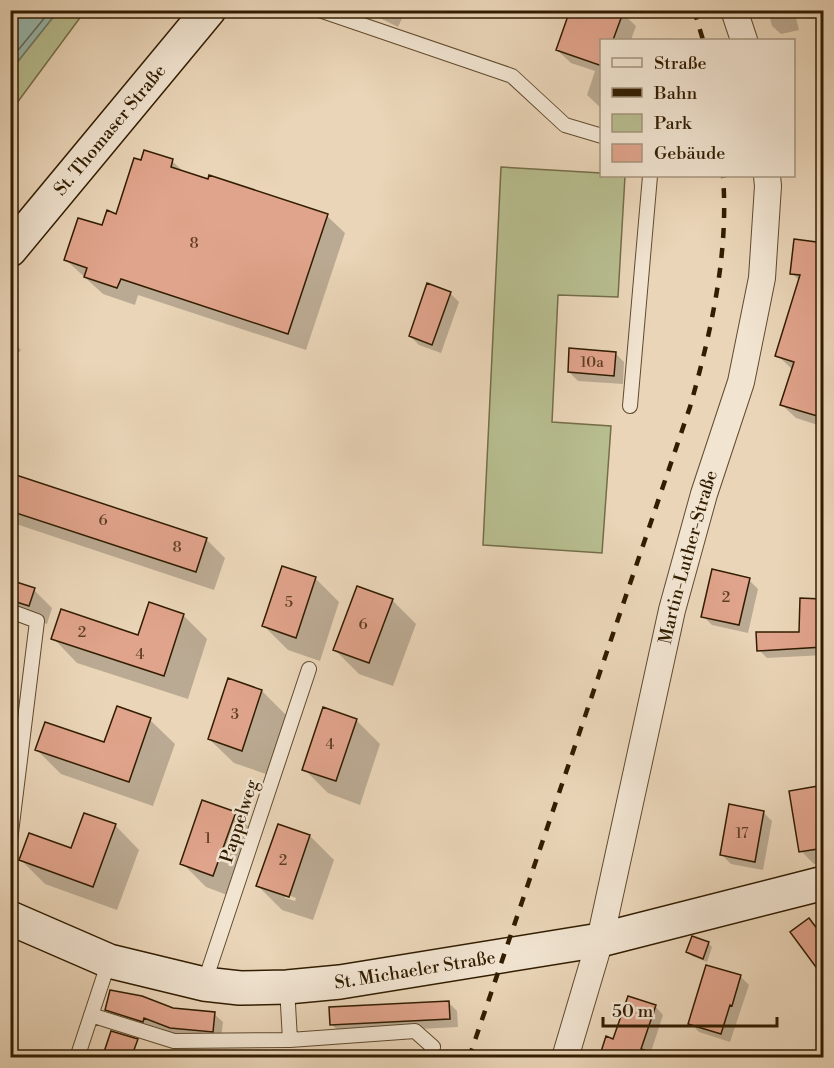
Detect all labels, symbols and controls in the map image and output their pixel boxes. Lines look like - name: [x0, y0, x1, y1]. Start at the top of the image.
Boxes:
- legend: [600, 39, 795, 177]
- text: Straße: [654, 52, 707, 75]
- street label: St. Thomaser Straße: [49, 60, 171, 201]
- text: Bahn: [653, 82, 697, 105]
- text: Park: [654, 112, 693, 135]
- text: Gebäude: [654, 142, 725, 165]
- house number: 8: [189, 234, 199, 253]
- house number: 10a: [580, 353, 604, 372]
- street label: Martin-Luther-Straße: [654, 467, 723, 646]
- house number: 6: [98, 511, 108, 530]
- house number: 8: [172, 538, 182, 557]
- house number: 2: [722, 588, 730, 607]
- house number: 5: [285, 593, 293, 612]
- house number: 6: [358, 615, 368, 634]
- house number: 2: [78, 623, 86, 642]
- house number: 4: [136, 645, 145, 664]
- house number: 3: [231, 705, 239, 724]
- house number: 4: [326, 735, 335, 754]
- street label: Pappelweg: [215, 776, 264, 866]
- house number: 17: [735, 824, 749, 843]
- house number: 1: [205, 829, 212, 848]
- house number: 2: [279, 851, 287, 870]
- street label: St. Michaeler Straße: [333, 946, 497, 994]
- scale bar: [603, 990, 777, 1028]
- text: 50 m: [612, 1000, 654, 1023]

